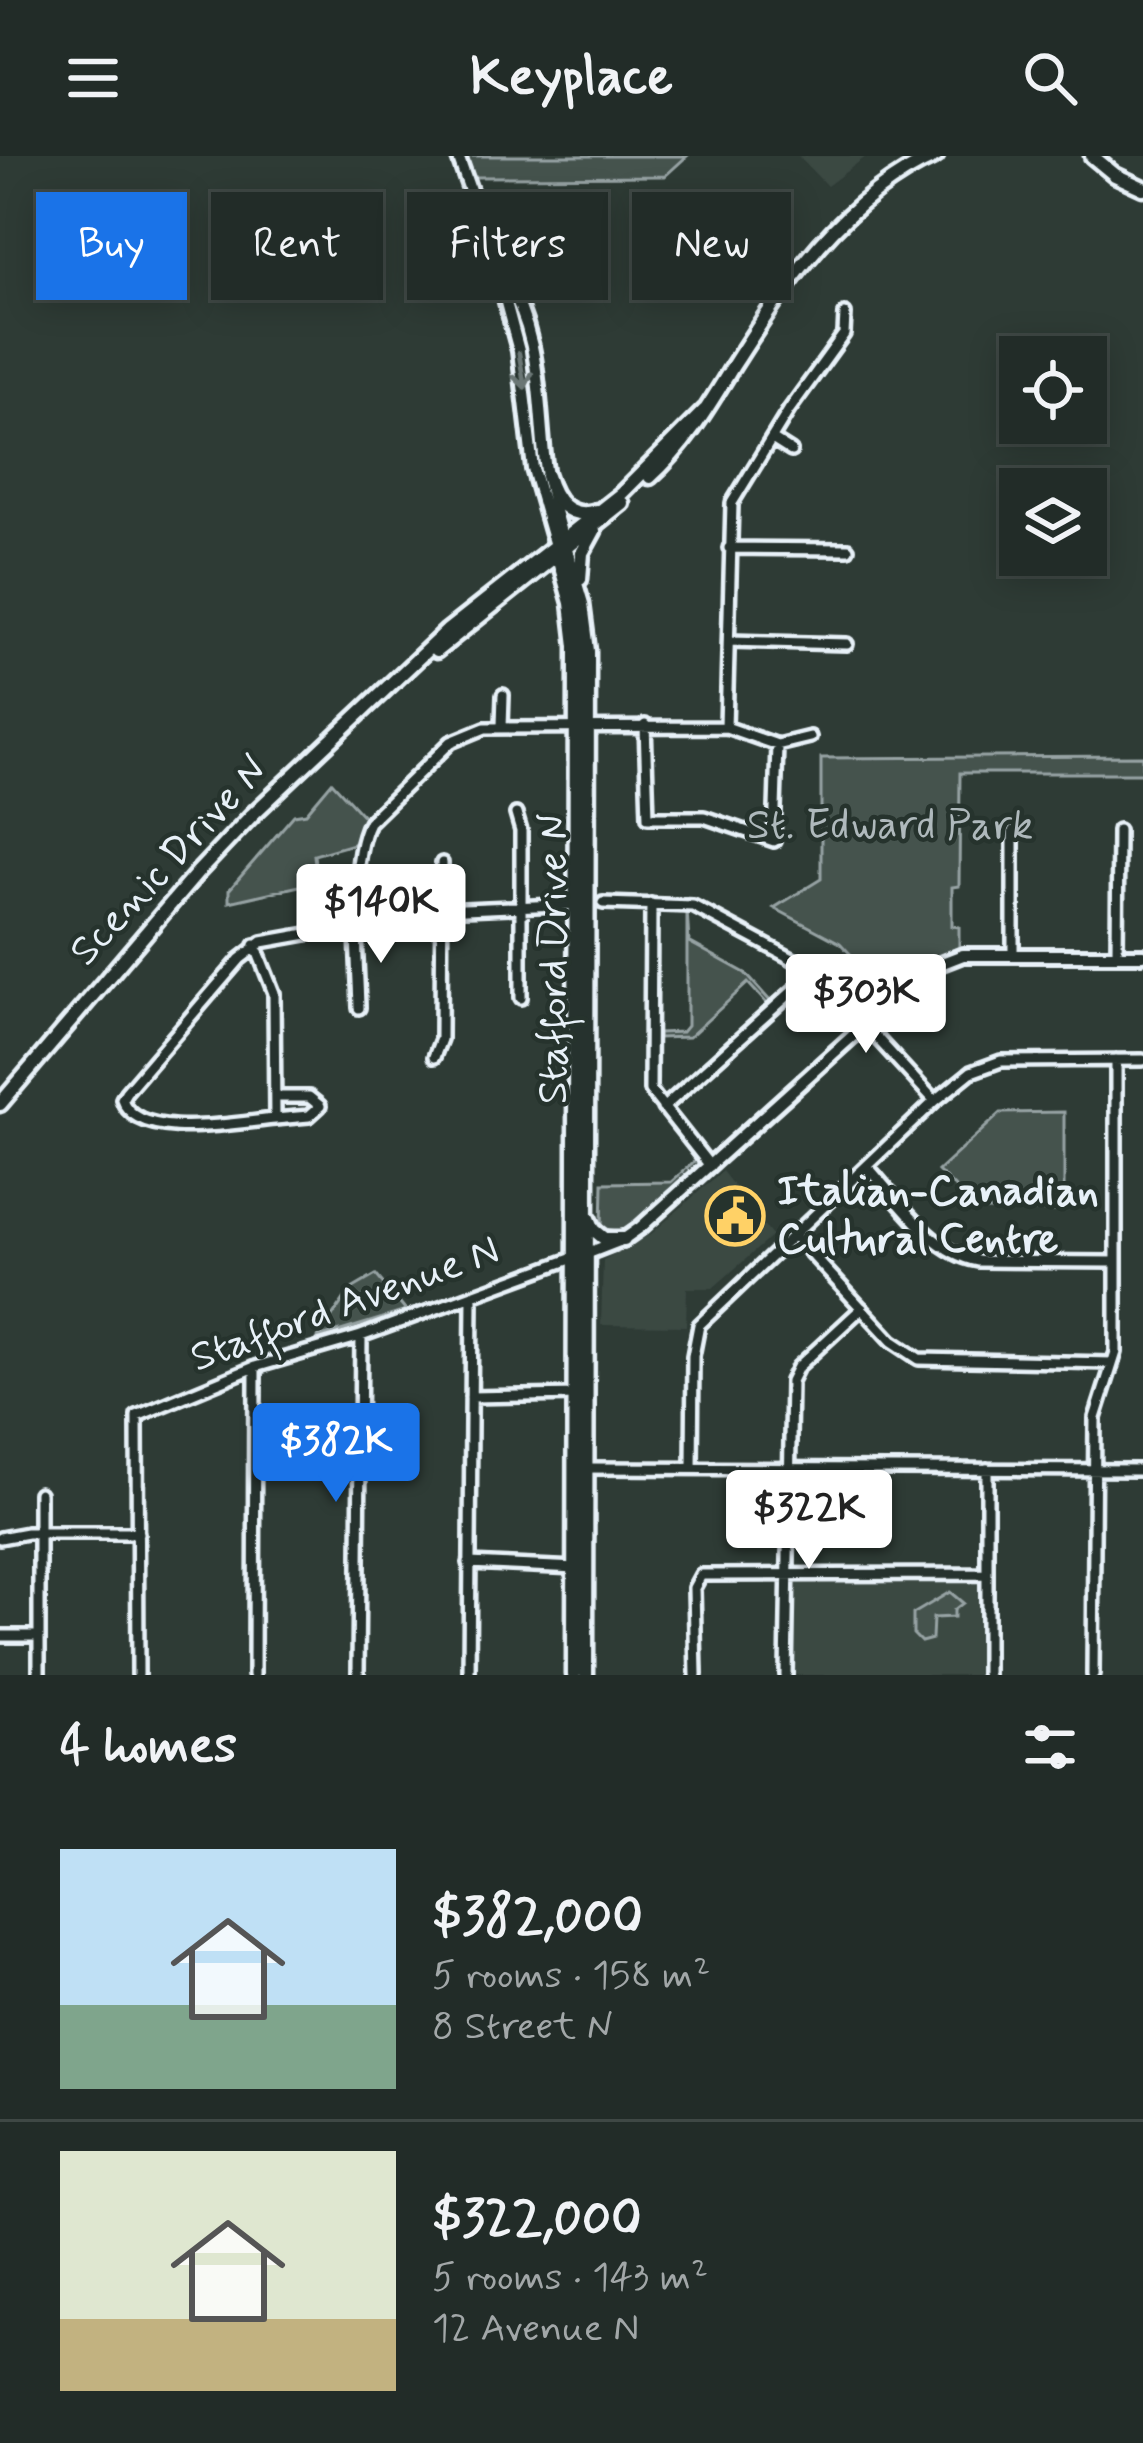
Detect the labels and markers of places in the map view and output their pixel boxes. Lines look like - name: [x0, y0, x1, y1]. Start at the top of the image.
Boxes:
- pin: $140K: [297, 864, 465, 966]
- pin: $303K: [782, 954, 950, 1056]
- place label: Italian-Canadian Cultural Centre: [777, 1165, 1099, 1268]
- public building icon: Italian-Canadian Cultural Centre: [704, 1185, 766, 1247]
- pin: $382K: [252, 1403, 420, 1505]
- pin: $322K: [725, 1470, 893, 1572]

